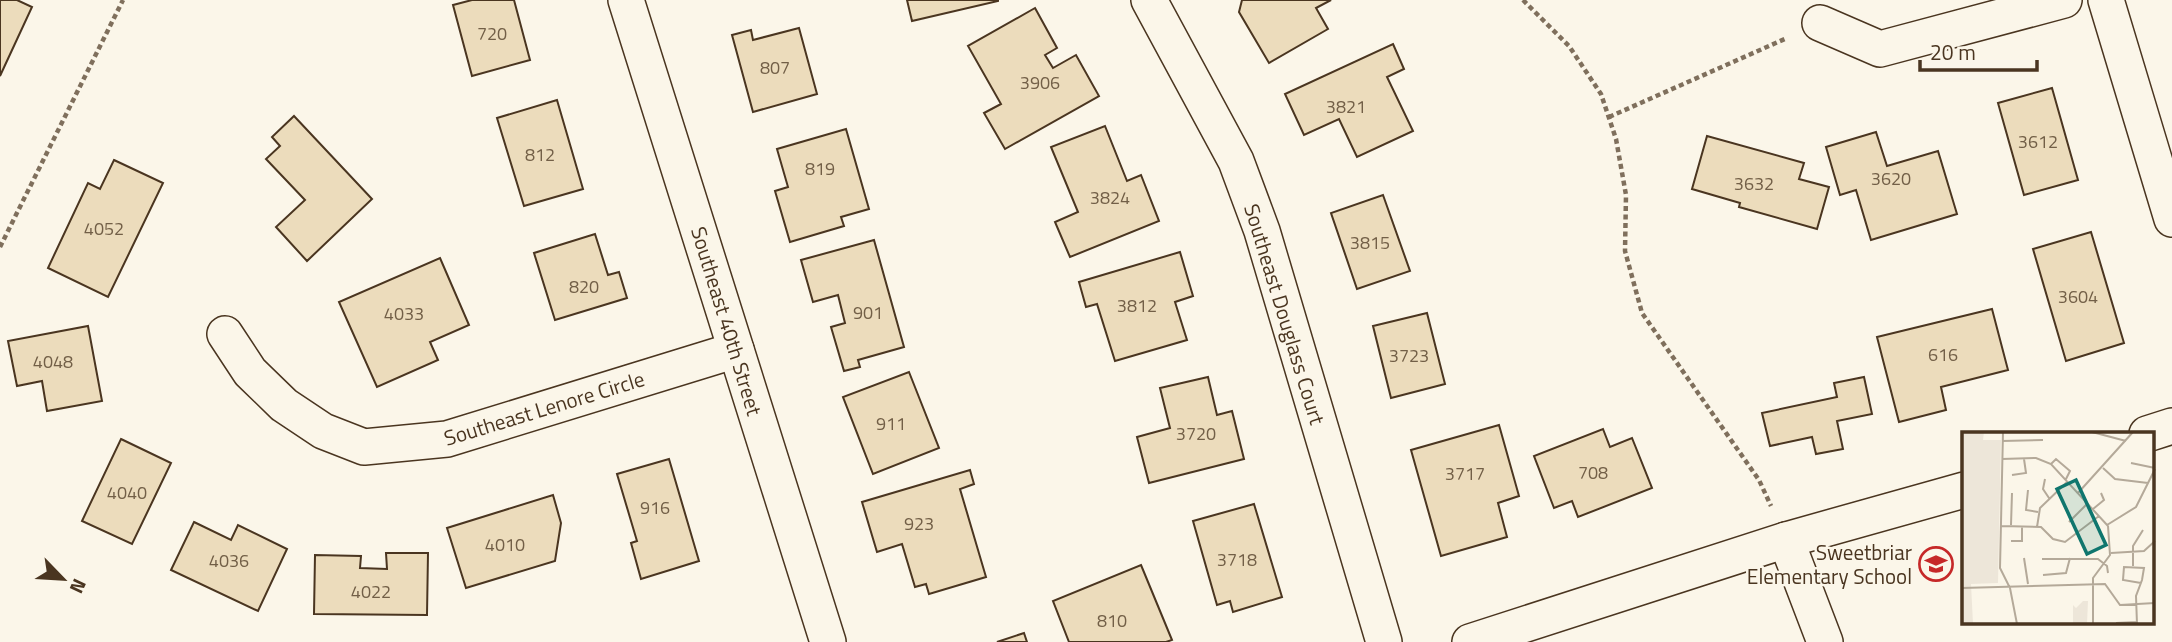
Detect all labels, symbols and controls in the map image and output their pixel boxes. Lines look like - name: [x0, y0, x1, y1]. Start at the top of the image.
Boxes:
- house number: 720: [477, 20, 507, 47]
- scale bar: [1920, 28, 2037, 72]
- text: 20 m: [1930, 36, 1976, 68]
- house number: 807: [760, 54, 790, 81]
- house number: 3906: [1020, 69, 1060, 96]
- house number: 3821: [1326, 93, 1366, 120]
- house number: 3612: [2018, 128, 2058, 155]
- house number: 812: [525, 141, 555, 168]
- house number: 819: [805, 155, 835, 182]
- house number: 3620: [1871, 165, 1911, 192]
- house number: 3632: [1734, 170, 1774, 197]
- house number: 3824: [1090, 184, 1130, 211]
- street label: Southeast Douglass Court: [1236, 200, 1334, 429]
- house number: 4052: [84, 215, 124, 242]
- street label: Southeast 40th Street: [683, 223, 771, 420]
- house number: 3815: [1350, 229, 1390, 256]
- house number: 820: [569, 273, 599, 300]
- house number: 3604: [2058, 283, 2098, 310]
- house number: 3812: [1117, 292, 1157, 319]
- house number: 901: [853, 299, 883, 326]
- house number: 4033: [384, 300, 424, 327]
- house number: 616: [1928, 341, 1958, 368]
- house number: 3723: [1389, 342, 1429, 369]
- house number: 4048: [33, 348, 73, 375]
- street label: Southeast Lenore Circle: [440, 362, 648, 454]
- house number: 911: [876, 410, 906, 437]
- house number: 3720: [1176, 420, 1216, 447]
- inset map: [1962, 432, 2154, 624]
- house number: 708: [1578, 459, 1608, 486]
- house number: 3717: [1445, 460, 1485, 487]
- house number: 4040: [107, 479, 147, 506]
- house number: 916: [640, 494, 670, 521]
- house number: 923: [904, 510, 934, 537]
- house number: 4010: [485, 531, 525, 558]
- place label: Sweetbriar Elementary School: [1747, 536, 1912, 592]
- north arrow: [28, 544, 98, 614]
- school or university icon: Sweetbriar Elementary School: [1917, 545, 1955, 583]
- house number: 3718: [1217, 546, 1257, 573]
- house number: 4036: [209, 547, 249, 574]
- text: N: [63, 574, 95, 598]
- house number: 4022: [351, 578, 391, 605]
- house number: 810: [1097, 607, 1127, 634]

